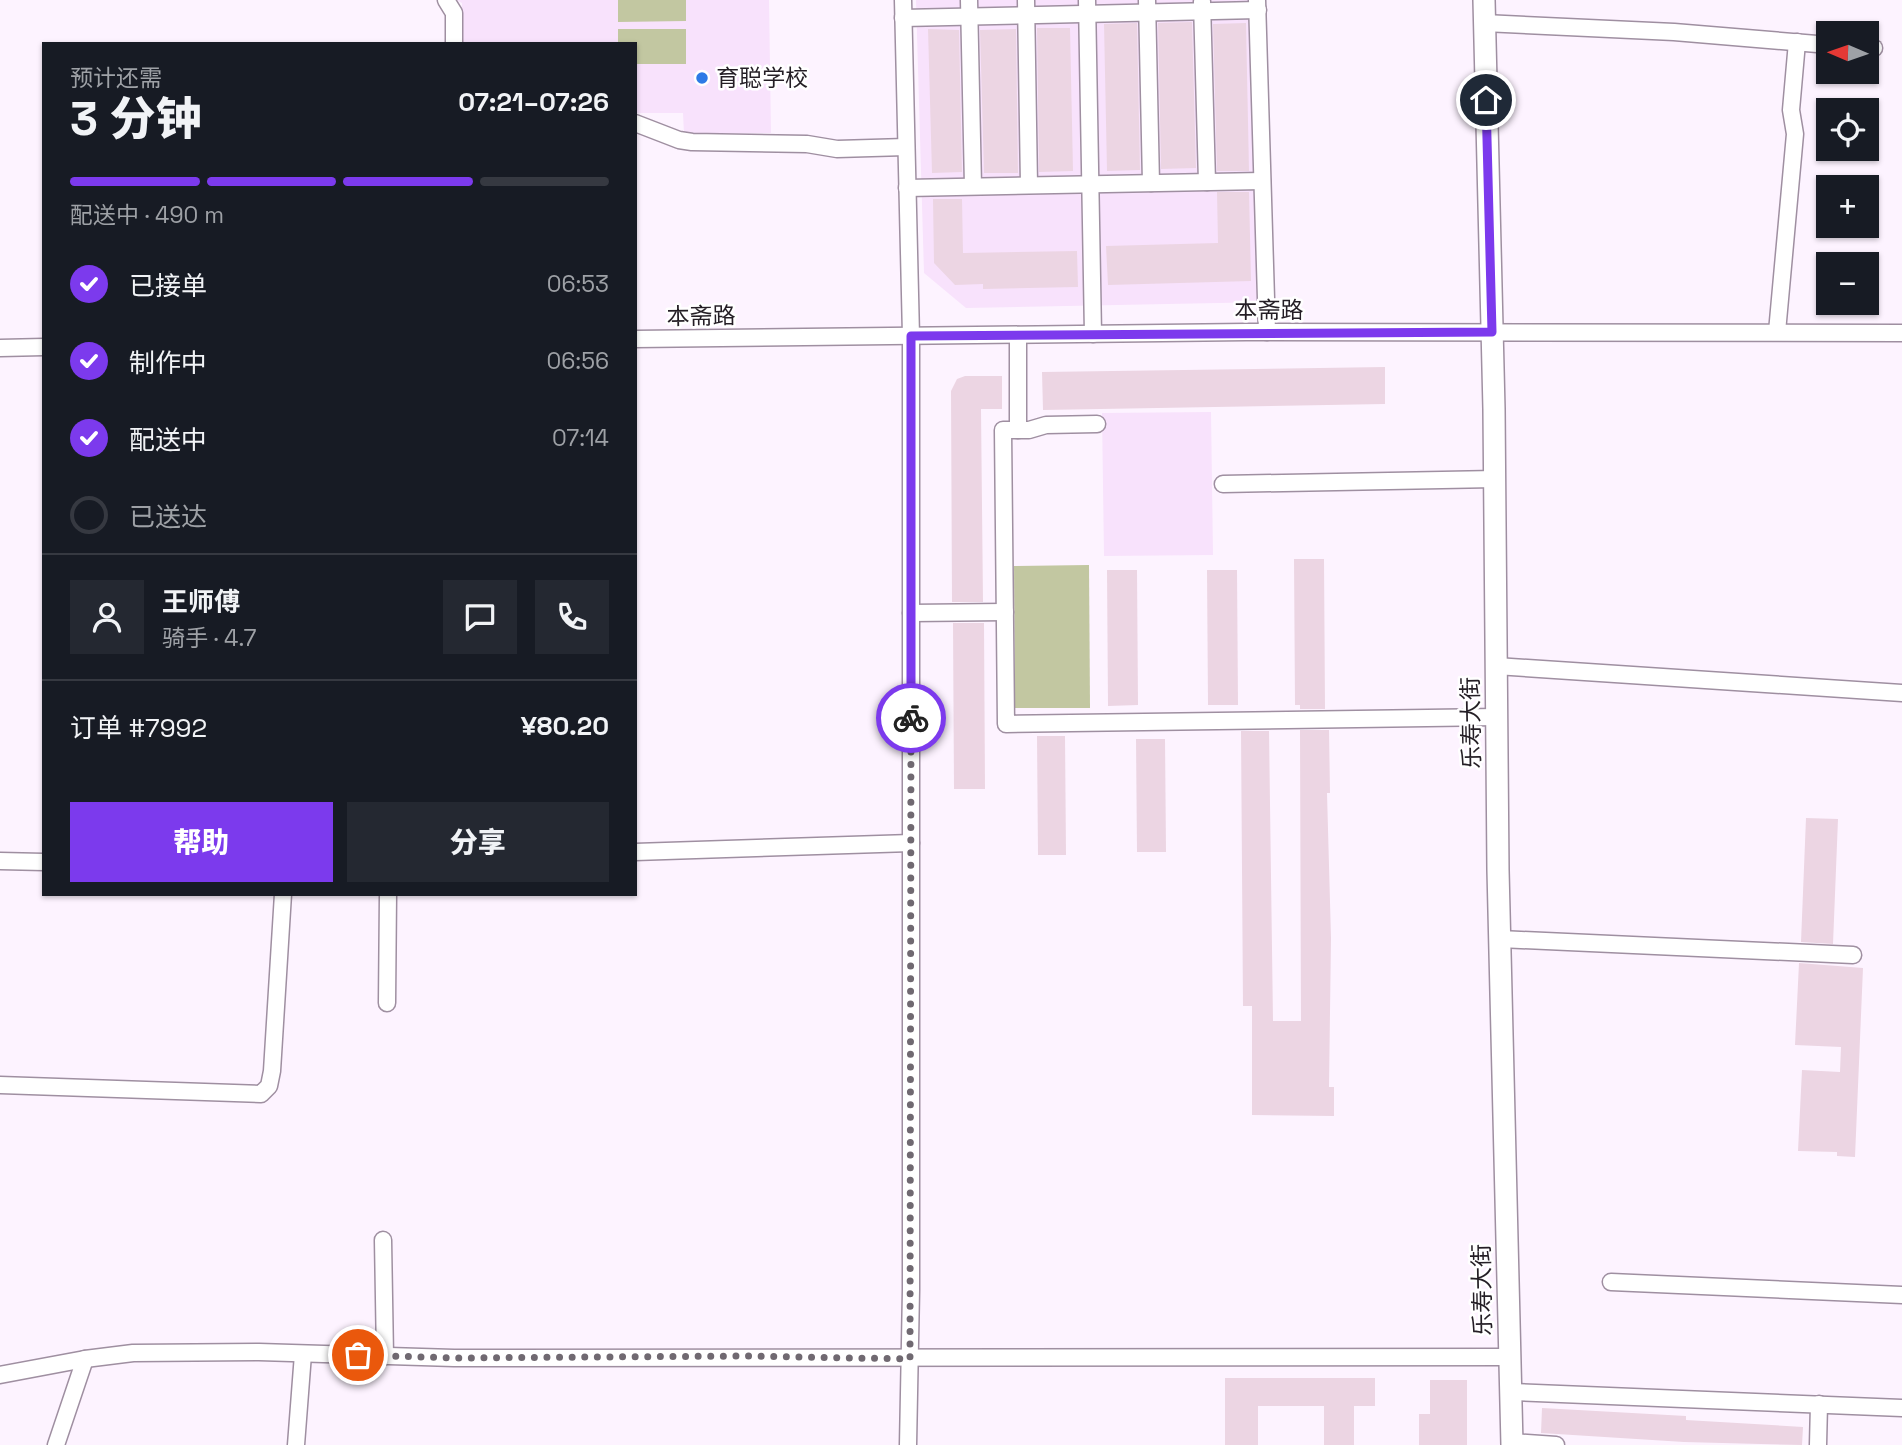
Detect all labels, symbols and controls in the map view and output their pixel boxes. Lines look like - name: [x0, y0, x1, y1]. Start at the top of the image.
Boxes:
- north arrow: [1816, 21, 1880, 84]
- map controls: [1816, 21, 1879, 315]
- text: 预计还需: [70, 63, 162, 93]
- place label: 育聪学校: [716, 63, 808, 93]
- marker: 育聪学校: [694, 70, 710, 86]
- pin: [1456, 70, 1516, 130]
- icon: home: [1467, 81, 1505, 119]
- text: 07:21–07:26: [458, 85, 609, 119]
- text: 3 分钟: [70, 90, 202, 148]
- button: locate: [1816, 98, 1879, 161]
- button: +: [1816, 175, 1879, 238]
- text: 配送中 · 490 m: [70, 200, 224, 230]
- button: −: [1816, 252, 1879, 315]
- icon: check: [70, 265, 108, 303]
- text: 已接单: [129, 269, 207, 303]
- text: 06:53: [547, 269, 609, 299]
- street label: 本斋路: [1235, 295, 1304, 325]
- street label: 本斋路: [666, 300, 736, 332]
- icon: check: [70, 342, 108, 380]
- text: 制作中: [129, 346, 207, 380]
- text: 06:56: [547, 346, 609, 376]
- icon: check: [70, 419, 108, 457]
- text: 配送中: [129, 423, 207, 457]
- text: 07:14: [552, 423, 609, 453]
- text: 已送达: [129, 500, 207, 534]
- button: person: [70, 580, 144, 654]
- button: chat: [443, 580, 517, 654]
- button: phone: [535, 580, 609, 654]
- text: 王师傅: [162, 585, 240, 619]
- text: 骑手 · 4.7: [162, 623, 256, 653]
- street label: 乐寿大街: [1455, 677, 1487, 769]
- courier: [876, 683, 946, 753]
- icon: bike: [892, 699, 930, 737]
- text: ¥80.20: [521, 709, 609, 743]
- text: 订单 #7992: [70, 711, 207, 745]
- button: 帮助: [70, 802, 333, 882]
- button: 分享: [347, 802, 609, 882]
- street label: 乐寿大街: [1466, 1244, 1498, 1336]
- pin: [328, 1325, 388, 1385]
- icon: bag: [339, 1336, 377, 1374]

